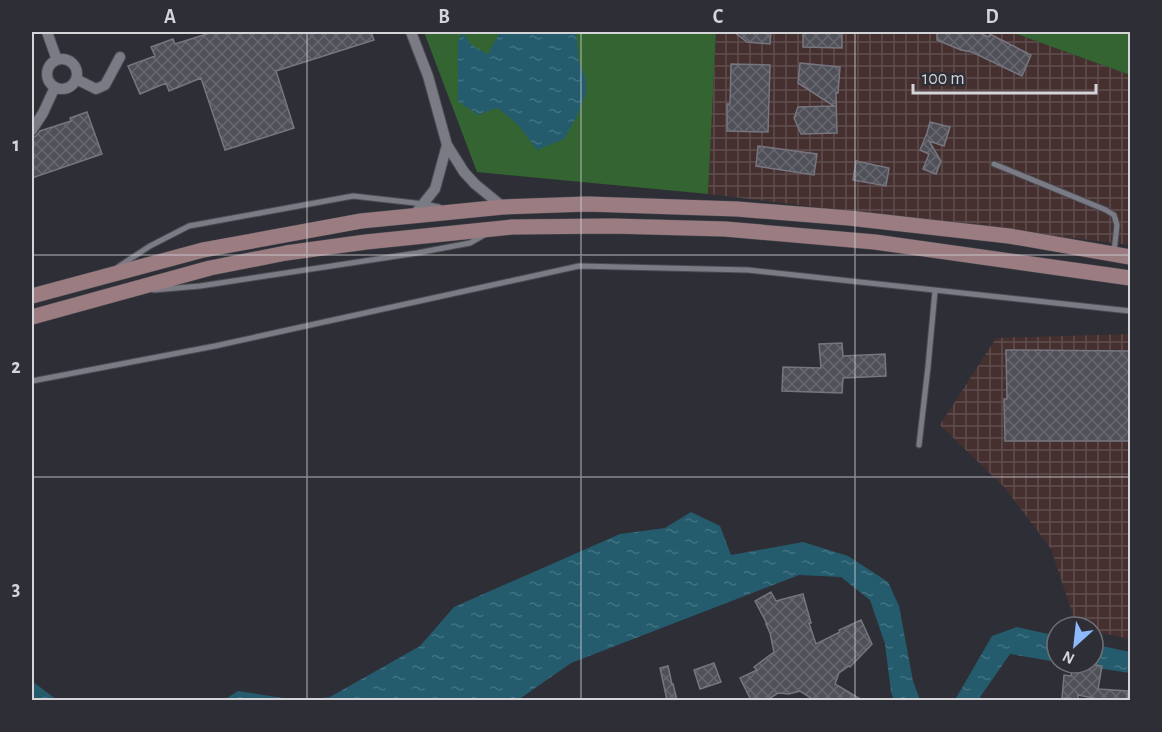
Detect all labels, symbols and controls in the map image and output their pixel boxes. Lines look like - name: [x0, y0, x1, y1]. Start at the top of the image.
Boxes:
- text: A: [164, 7, 176, 27]
- text: B: [438, 7, 450, 27]
- text: C: [713, 7, 724, 27]
- text: D: [985, 7, 999, 27]
- scale bar: [913, 57, 1096, 95]
- text: 100 m: [922, 70, 965, 88]
- text: 1: [12, 135, 20, 155]
- text: 2: [11, 357, 21, 377]
- text: 3: [12, 579, 20, 599]
- north arrow: [1045, 615, 1105, 675]
- text: N: [1060, 648, 1077, 667]

